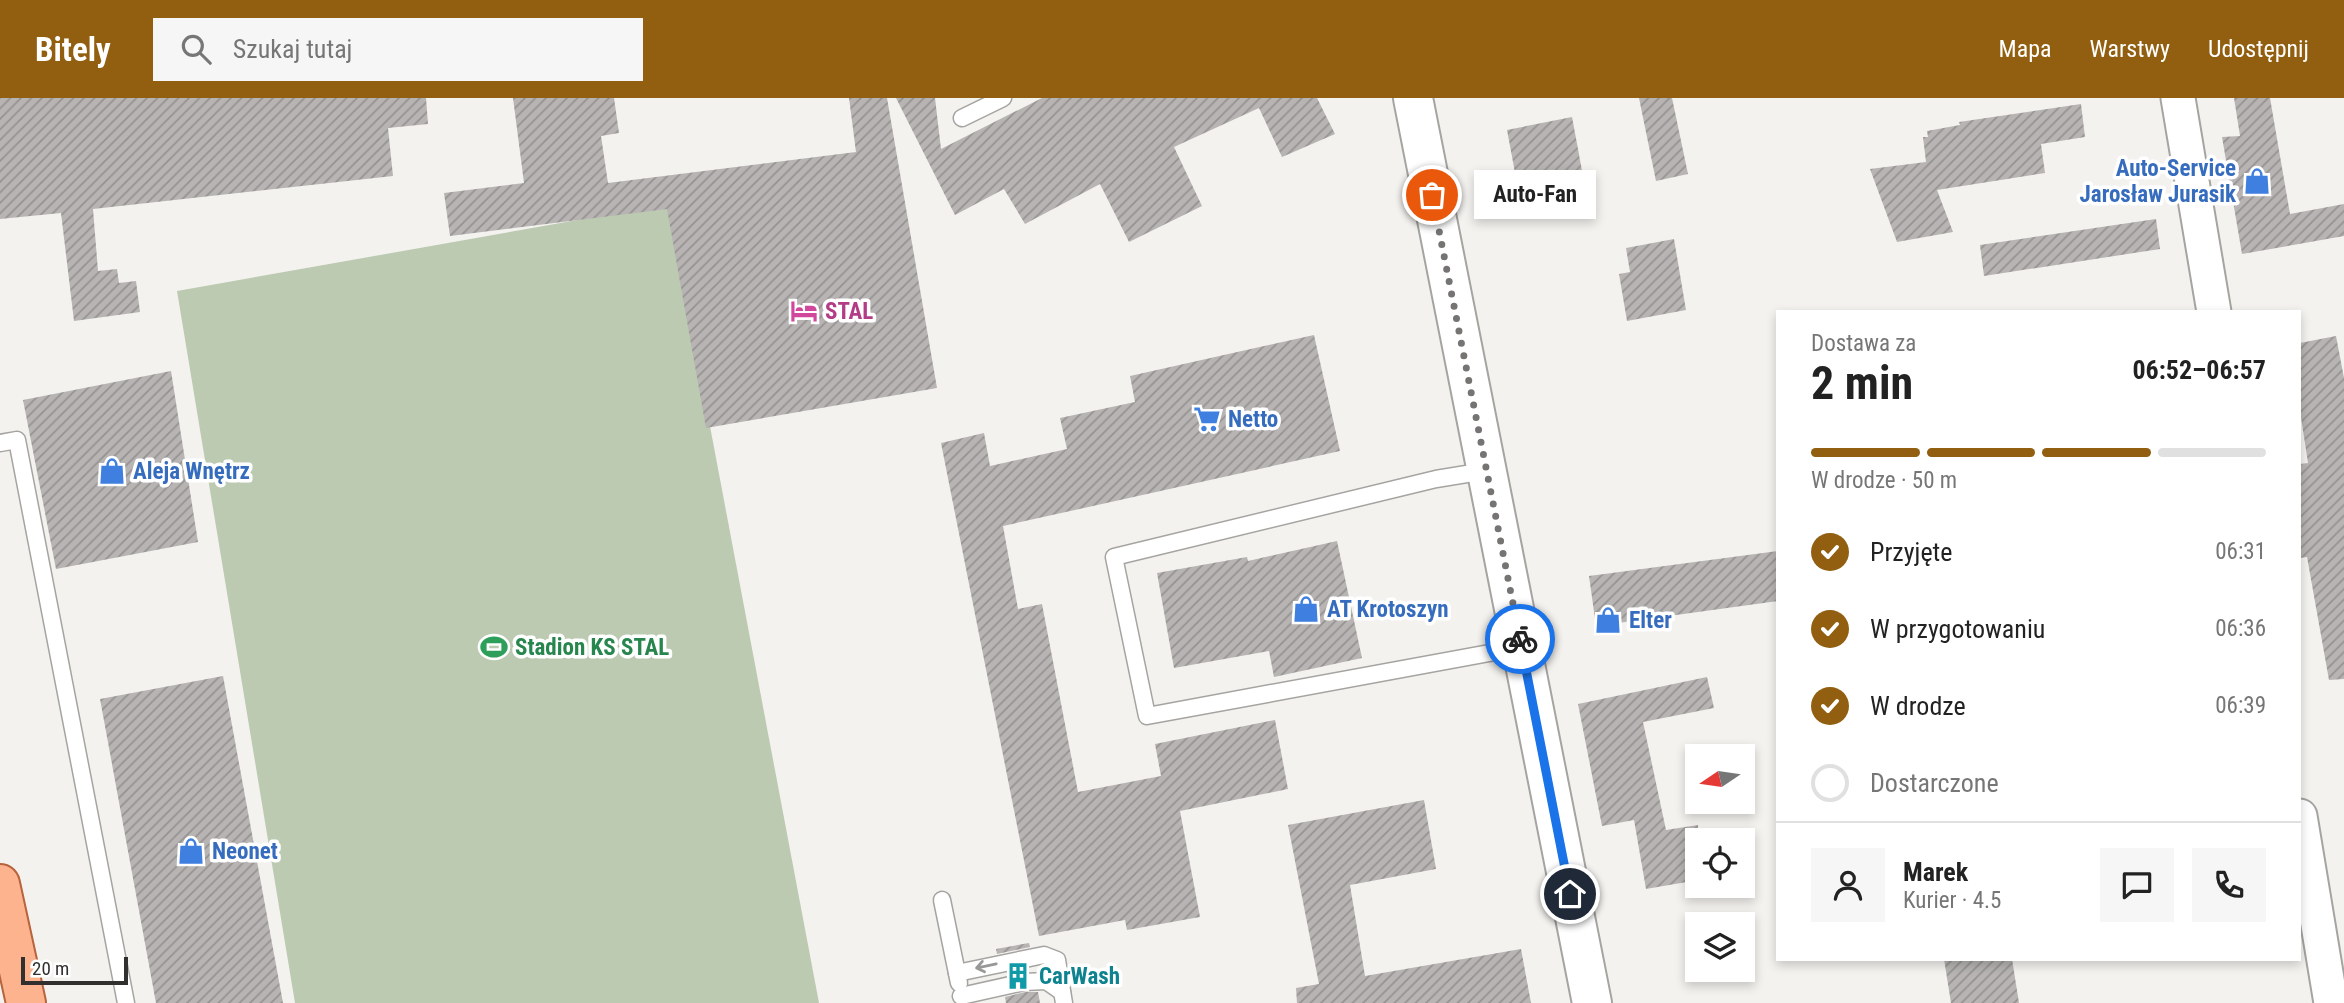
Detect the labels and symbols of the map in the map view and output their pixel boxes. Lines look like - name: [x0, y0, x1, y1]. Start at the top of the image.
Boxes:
- place label: Auto-Service Jarosław Jurasik: [2080, 155, 2237, 208]
- pin: [1402, 165, 1462, 225]
- shop icon: Auto-Service Jarosław Jurasik: [2242, 166, 2272, 196]
- callout: Auto-Fan: [1474, 170, 1596, 220]
- hotel icon: STAL: [789, 296, 819, 326]
- place label: STAL: [825, 298, 873, 325]
- supermarket icon: Netto: [1192, 404, 1222, 434]
- place label: Netto: [1228, 406, 1278, 433]
- shop icon: Aleja Wnętrz: [97, 456, 127, 486]
- place label: Aleja Wnętrz: [133, 458, 250, 485]
- shop icon: AT Krotoszyn: [1291, 594, 1321, 624]
- place label: AT Krotoszyn: [1327, 596, 1448, 623]
- courier: [1485, 604, 1555, 674]
- shop icon: Elter: [1593, 605, 1623, 635]
- place label: Elter: [1629, 607, 1672, 634]
- sports icon: Stadion KS STAL: [479, 632, 509, 662]
- place label: Stadion KS STAL: [515, 634, 669, 661]
- north arrow: [1685, 744, 1755, 814]
- shop icon: Neonet: [176, 836, 206, 866]
- place label: Neonet: [212, 838, 278, 865]
- pin: [1540, 864, 1600, 924]
- scale bar: [21, 954, 128, 986]
- one-way arrow: [975, 960, 998, 974]
- building icon: CarWash: [1003, 961, 1033, 991]
- place label: CarWash: [1039, 963, 1120, 990]

